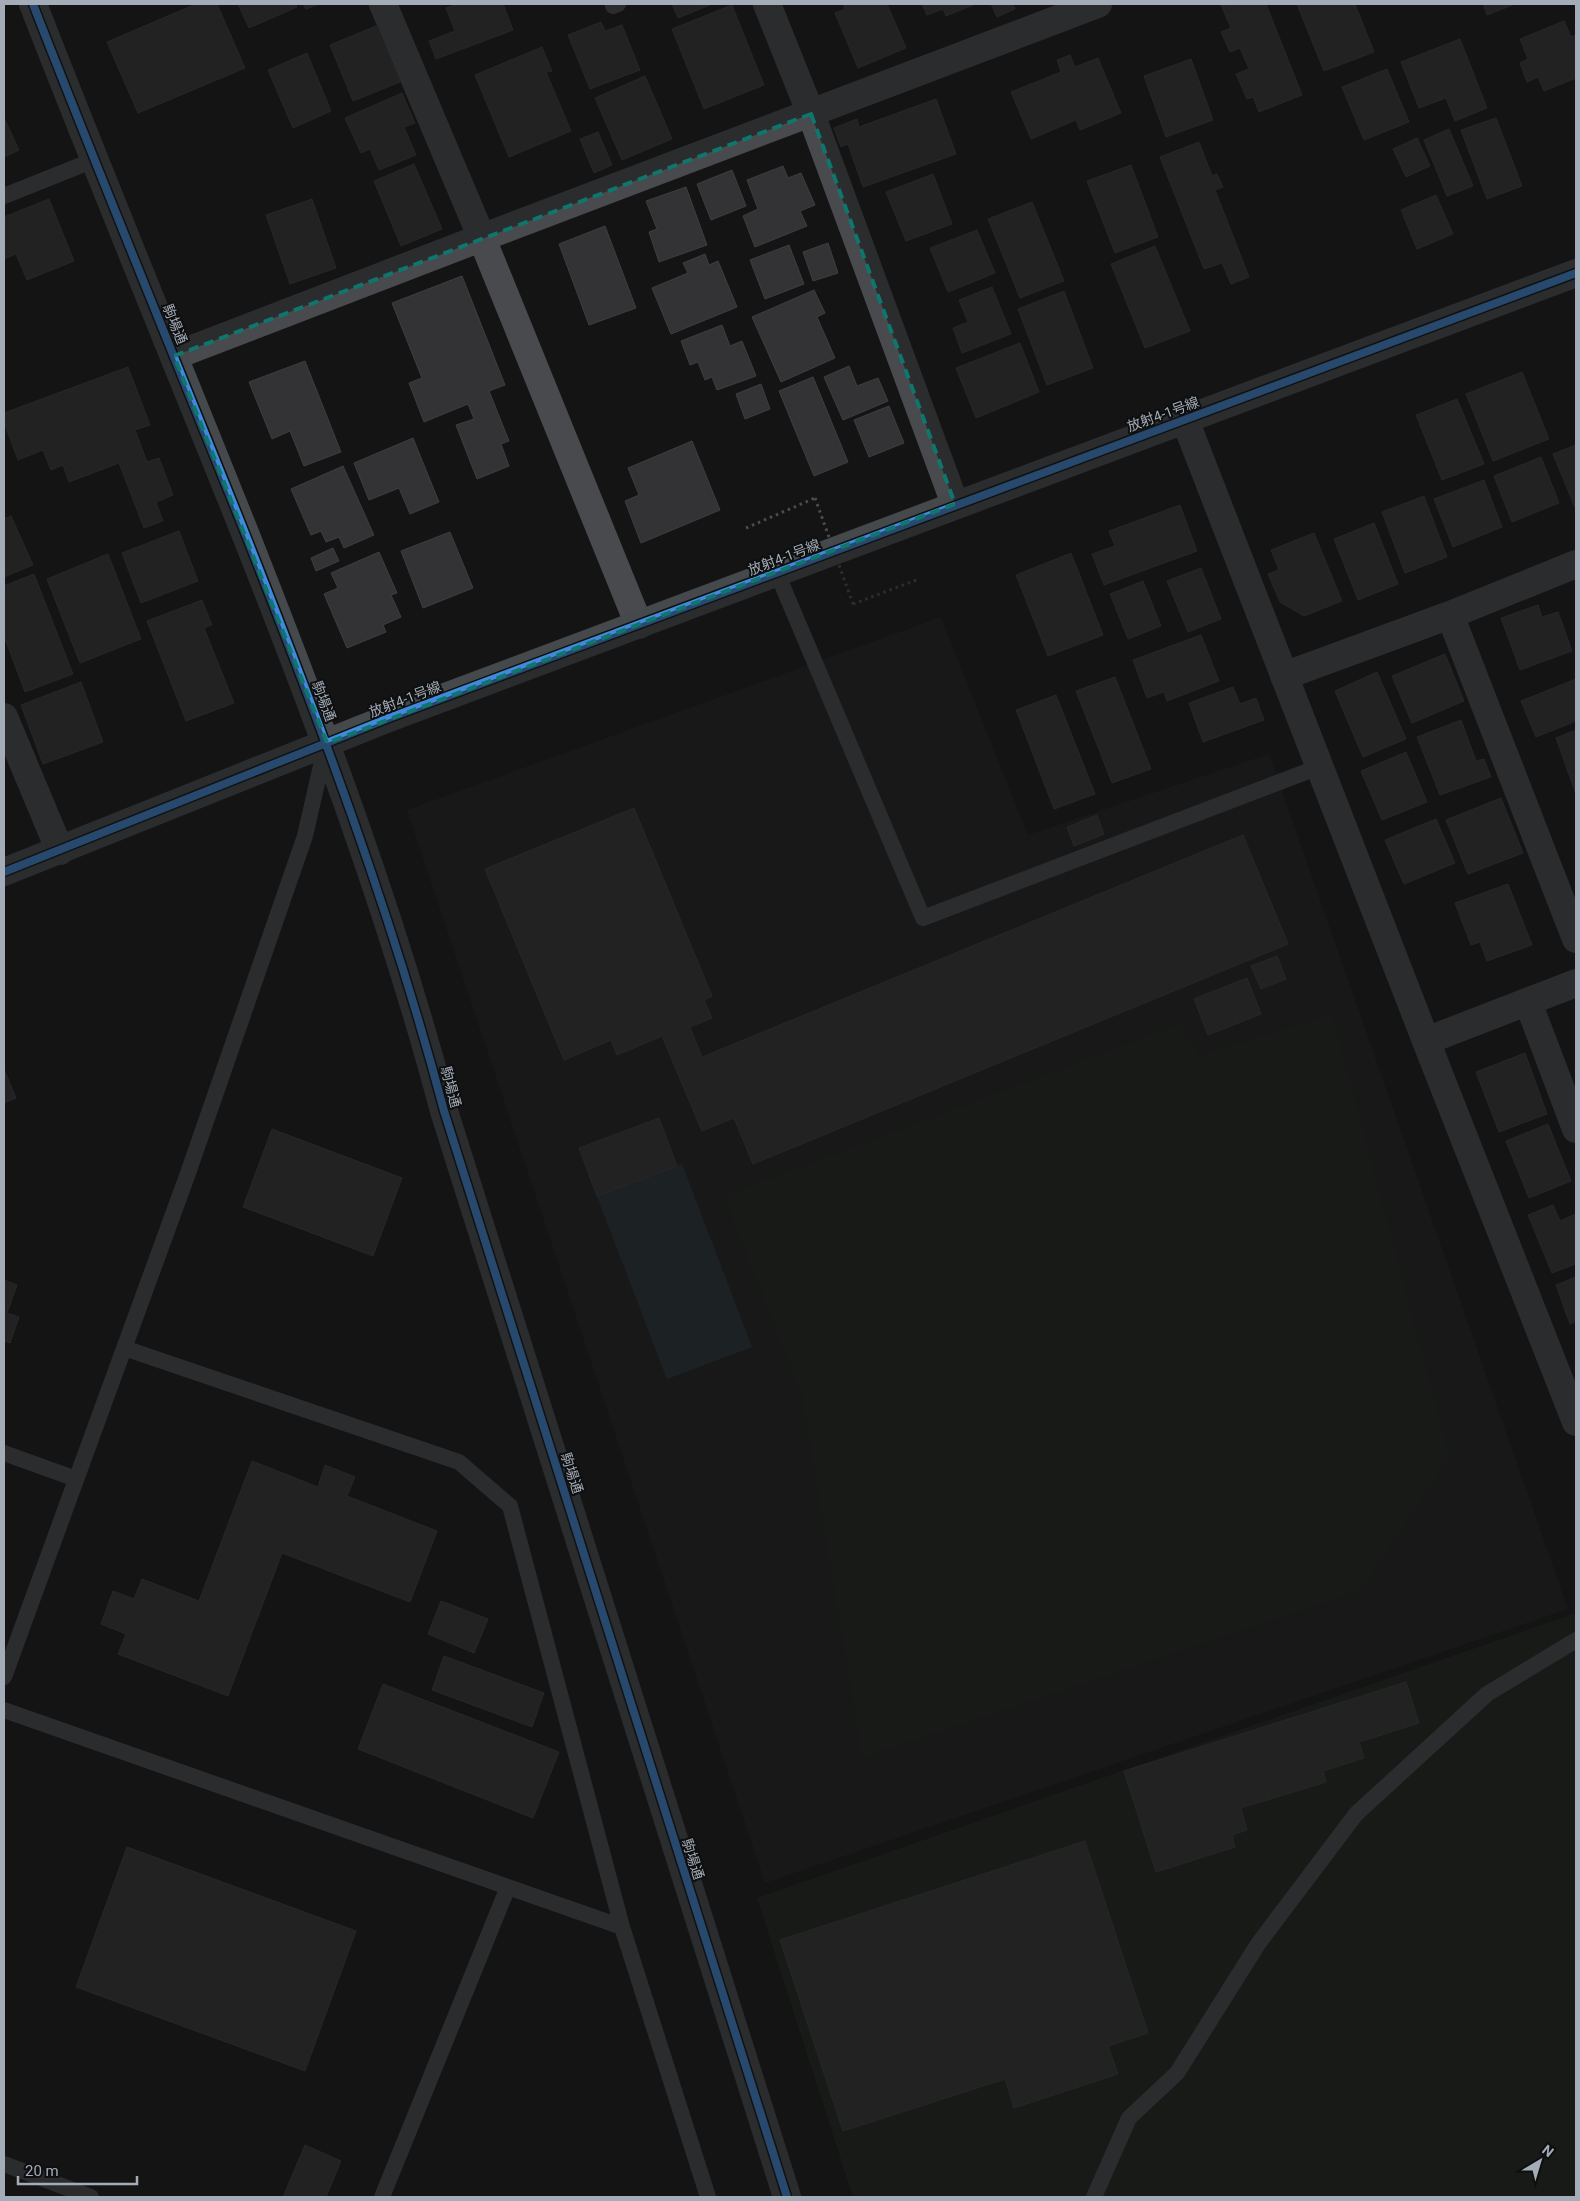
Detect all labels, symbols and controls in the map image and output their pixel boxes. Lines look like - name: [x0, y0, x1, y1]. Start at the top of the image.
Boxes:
- street label: 駒場通: [160, 302, 190, 346]
- street label: 放射4-1号線: [1125, 394, 1201, 434]
- street label: 放射4-1号線: [746, 536, 822, 578]
- street label: 放射4-1号線: [367, 678, 443, 720]
- street label: 駒場通: [309, 679, 339, 723]
- street label: 駒場通: [438, 1065, 464, 1109]
- street label: 駒場通: [558, 1451, 586, 1495]
- street label: 駒場通: [679, 1837, 707, 1881]
- north arrow: [1515, 2136, 1565, 2186]
- text: N: [1539, 2141, 1557, 2160]
- scale bar: [18, 2154, 136, 2186]
- text: 20 m: [25, 2162, 59, 2180]

